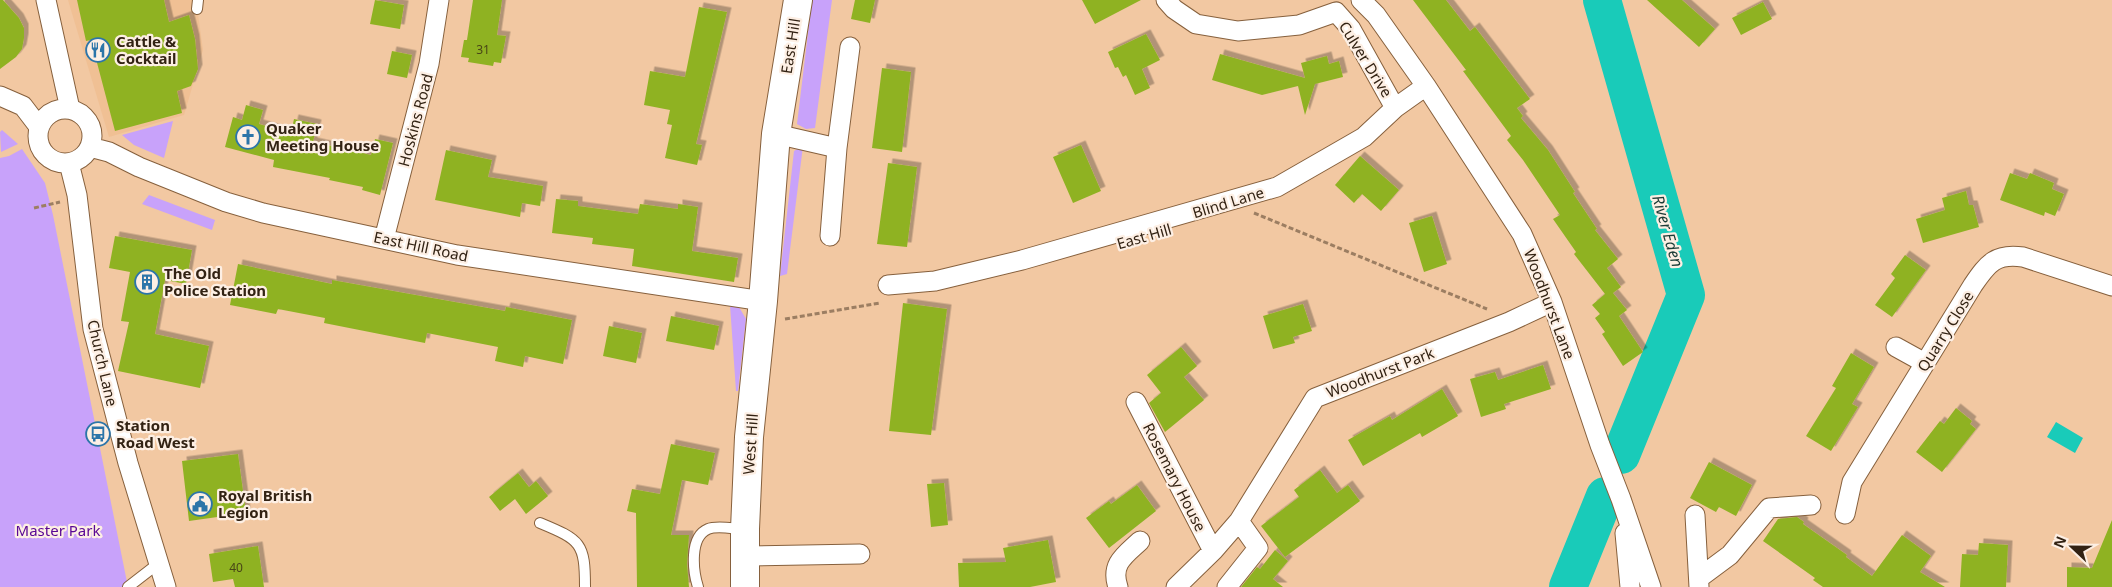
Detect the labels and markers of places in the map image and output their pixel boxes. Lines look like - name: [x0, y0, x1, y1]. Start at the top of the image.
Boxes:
- place label: Cattle & Cocktail: [116, 31, 177, 68]
- restaurant icon: Cattle & Cocktail: [85, 37, 111, 63]
- place label: Quaker Meeting House: [266, 118, 379, 155]
- church icon: Quaker Meeting House: [235, 124, 261, 150]
- place label: The Old Police Station: [164, 263, 266, 300]
- building icon: The Old Police Station: [134, 269, 160, 295]
- place label: Station Road West: [116, 415, 195, 452]
- bus stop icon: Station Road West: [85, 421, 111, 447]
- place label: Royal British Legion: [218, 485, 312, 522]
- public building icon: Royal British Legion: [187, 491, 213, 517]

